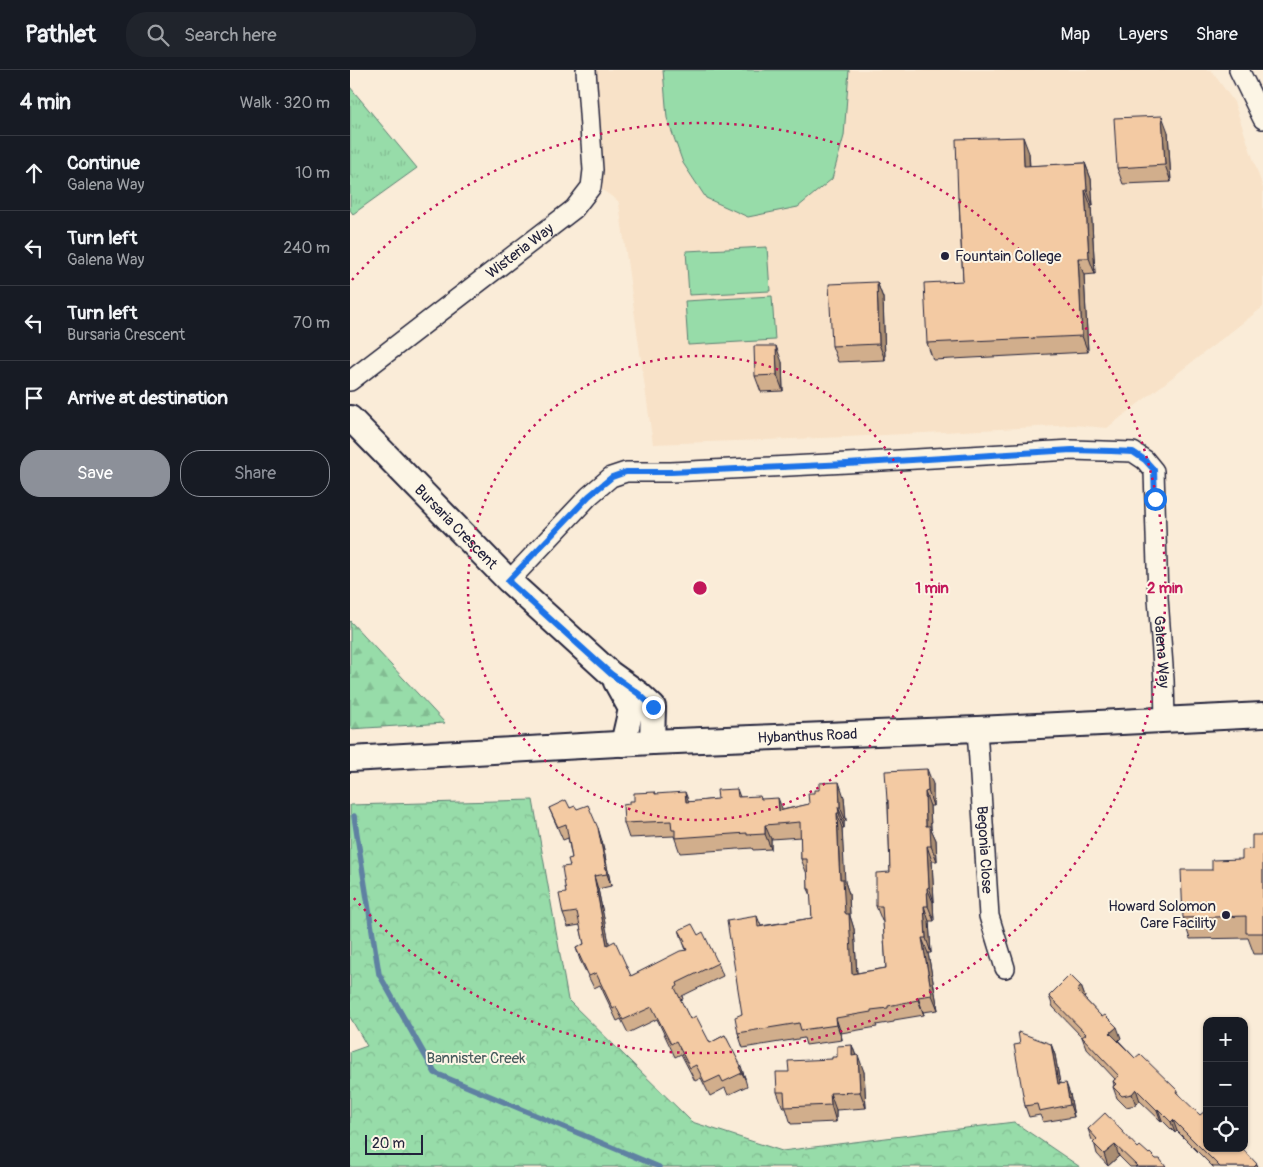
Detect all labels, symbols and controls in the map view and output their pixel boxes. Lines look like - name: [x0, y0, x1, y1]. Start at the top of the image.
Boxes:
- search box: [126, 12, 476, 57]
- text: Pathlet: [25, 20, 96, 49]
- icon: search: [144, 21, 172, 49]
- text: Search here: [184, 23, 277, 47]
- text: Map: [1061, 23, 1090, 46]
- text: Layers: [1118, 23, 1168, 46]
- text: Share: [1196, 23, 1238, 46]
- text: 4 min: [20, 89, 71, 116]
- text: Walk · 320 m: [240, 93, 330, 113]
- text: Continue: [67, 151, 140, 175]
- icon: ahead: [20, 159, 48, 187]
- text: 10 m: [295, 163, 330, 183]
- text: Galena Way: [67, 175, 144, 195]
- street label: Wisteria Way: [482, 218, 558, 283]
- text: Turn left: [67, 226, 137, 250]
- icon: left: [20, 234, 48, 262]
- text: 240 m: [283, 238, 330, 258]
- place label: Fountain College: [955, 247, 1062, 266]
- text: Galena Way: [67, 250, 144, 270]
- marker: Fountain College: [939, 250, 951, 262]
- text: Turn left: [67, 301, 137, 325]
- icon: left: [20, 309, 48, 337]
- text: 70 m: [293, 313, 330, 333]
- text: Bursaria Crescent: [67, 325, 185, 345]
- icon: arrive: [20, 384, 48, 412]
- text: Arrive at destination: [67, 386, 228, 410]
- button: Save: [20, 450, 170, 497]
- button: Share: [180, 450, 330, 497]
- street label: Bursaria Crescent: [411, 480, 502, 574]
- route start: [1144, 488, 1167, 511]
- centre of rings: [691, 579, 709, 597]
- text: 1 min: [915, 579, 949, 598]
- text: 2 min: [1147, 579, 1183, 598]
- street label: Galena Way: [1150, 615, 1174, 689]
- route end: [642, 696, 665, 719]
- street label: Hybanthus Road: [757, 724, 858, 747]
- street label: Begonia Close: [972, 805, 997, 895]
- place label: Howard Solomon Care Facility: [1108, 897, 1217, 933]
- marker: Howard Solomon Care Facility: [1220, 909, 1232, 921]
- map controls: [1203, 1017, 1248, 1152]
- button: +: [1203, 1017, 1248, 1062]
- park label: Bannister Creek: [427, 1049, 526, 1068]
- button: −: [1203, 1062, 1248, 1107]
- button: locate: [1203, 1107, 1248, 1152]
- scale bar: [365, 1132, 422, 1155]
- text: 20 m: [372, 1135, 405, 1152]

